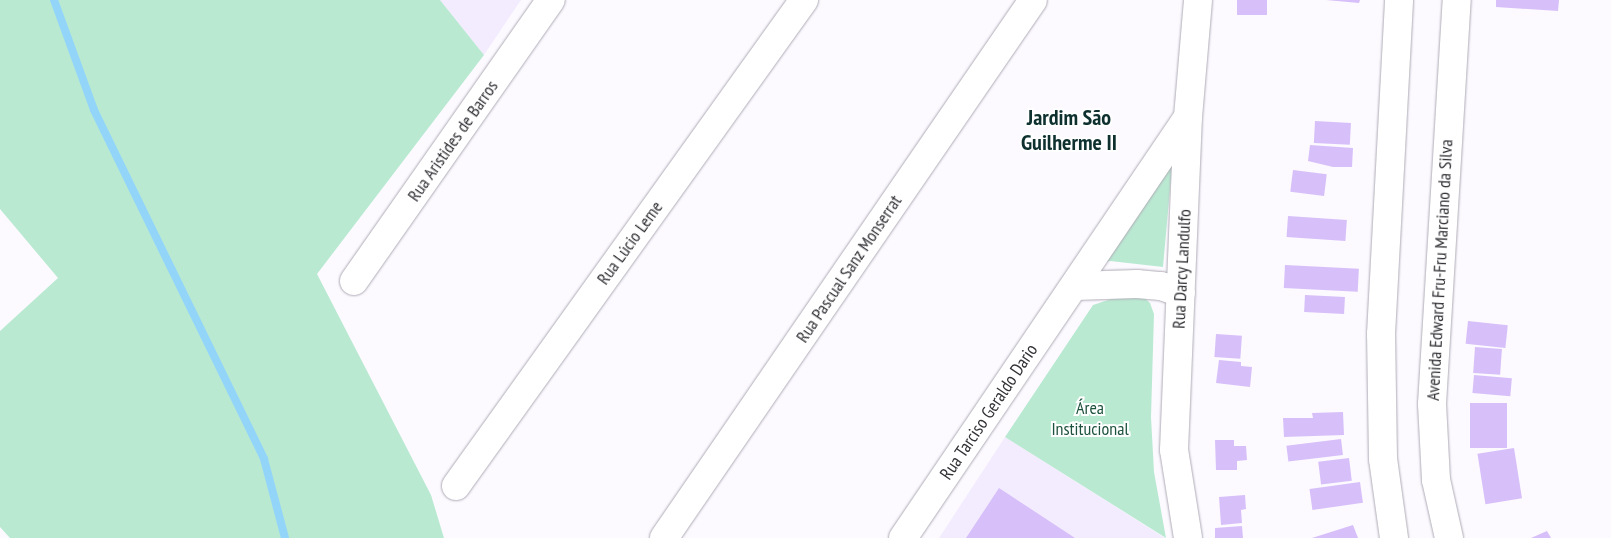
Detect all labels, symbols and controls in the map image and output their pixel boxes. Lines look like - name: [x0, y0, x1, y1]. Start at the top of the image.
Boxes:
- street label: Rua Aristides de Barros: [403, 76, 503, 206]
- district label: Jardim São Guilherme II: [1021, 104, 1117, 156]
- street label: Avenida Edward Fru-Fru Marciano da Silva: [1422, 139, 1458, 401]
- street label: Rua Pascual Sanz Monserrat: [792, 191, 906, 347]
- street label: Rua Lúcio Leme: [592, 197, 668, 289]
- street label: Rua Darcy Landulfo: [1168, 208, 1196, 330]
- street label: Rua Tarciso Geraldo Dario: [935, 340, 1043, 484]
- park label: Área Institucional: [1051, 398, 1129, 440]

